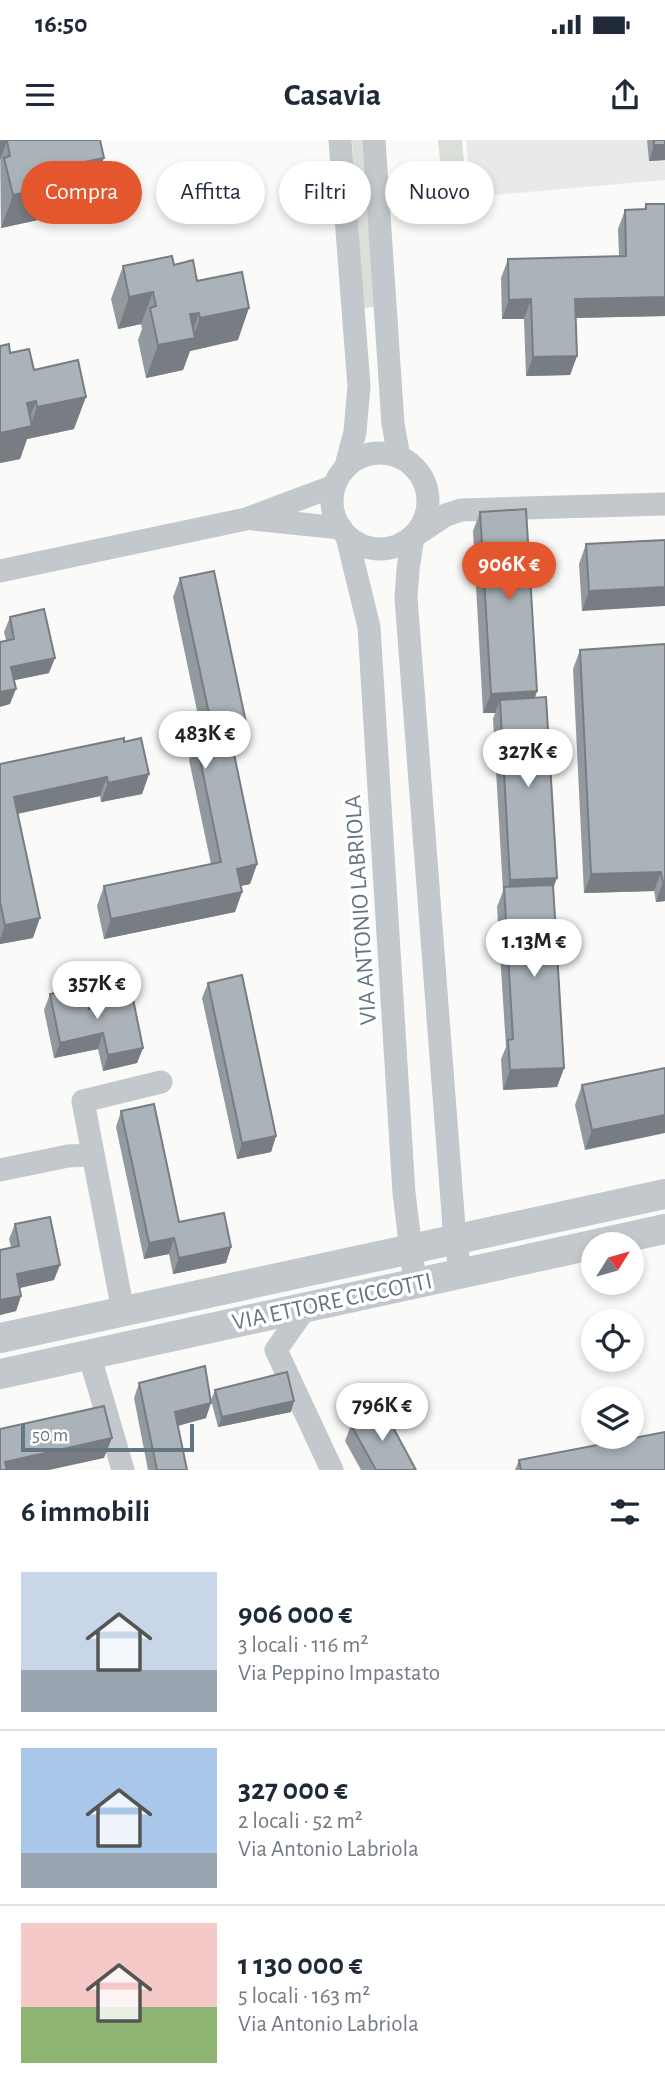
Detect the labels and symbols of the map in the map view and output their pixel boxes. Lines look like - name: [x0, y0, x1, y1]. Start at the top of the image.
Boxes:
- pin: 906K €: [452, 542, 566, 602]
- pin: 483K €: [148, 712, 262, 771]
- pin: 327K €: [471, 730, 585, 789]
- street label: VIA ANTONIO LABRIOLA: [341, 794, 381, 1026]
- pin: 1.13M €: [469, 920, 599, 979]
- pin: 357K €: [40, 962, 154, 1021]
- north arrow: [581, 1232, 644, 1295]
- street label: VIA ETTORE CICCOTTI: [230, 1269, 434, 1335]
- pin: 796K €: [325, 1384, 439, 1443]
- scale bar: [21, 1421, 194, 1453]

